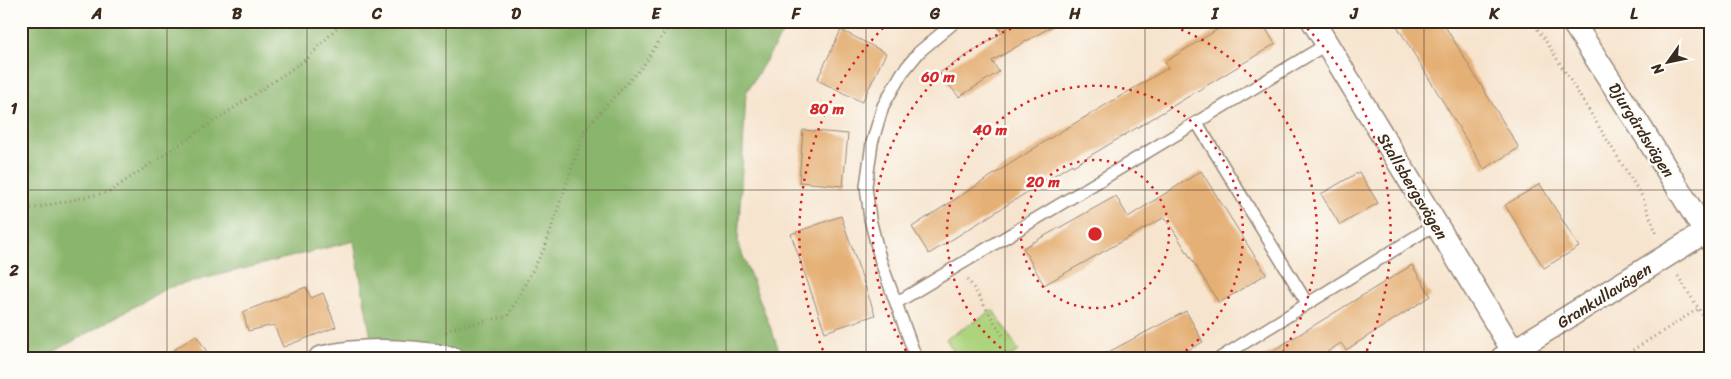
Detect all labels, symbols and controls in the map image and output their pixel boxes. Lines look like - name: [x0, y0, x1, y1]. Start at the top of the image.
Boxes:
- text: A: [91, 0, 102, 28]
- text: B: [232, 0, 243, 28]
- text: C: [371, 0, 383, 28]
- text: D: [511, 0, 521, 28]
- text: E: [652, 0, 662, 28]
- text: F: [791, 0, 802, 28]
- text: G: [929, 0, 941, 28]
- text: H: [1068, 0, 1081, 28]
- text: I: [1211, 0, 1220, 28]
- text: J: [1349, 0, 1359, 28]
- text: K: [1488, 0, 1500, 28]
- text: L: [1630, 0, 1638, 28]
- north arrow: [1644, 38, 1694, 88]
- text: N: [1644, 58, 1671, 81]
- text: 60 m: [920, 64, 955, 90]
- street label: Djurgårdsvägen: [1601, 77, 1683, 184]
- text: 1: [11, 94, 18, 123]
- text: 80 m: [809, 96, 844, 122]
- text: 40 m: [972, 117, 1008, 143]
- street label: Stallsbergsvägen: [1369, 127, 1456, 246]
- text: 20 m: [1025, 169, 1060, 195]
- centre of rings: [1086, 225, 1104, 243]
- street label: Grankullavägen: [1551, 254, 1658, 336]
- text: 2: [8, 256, 19, 285]

